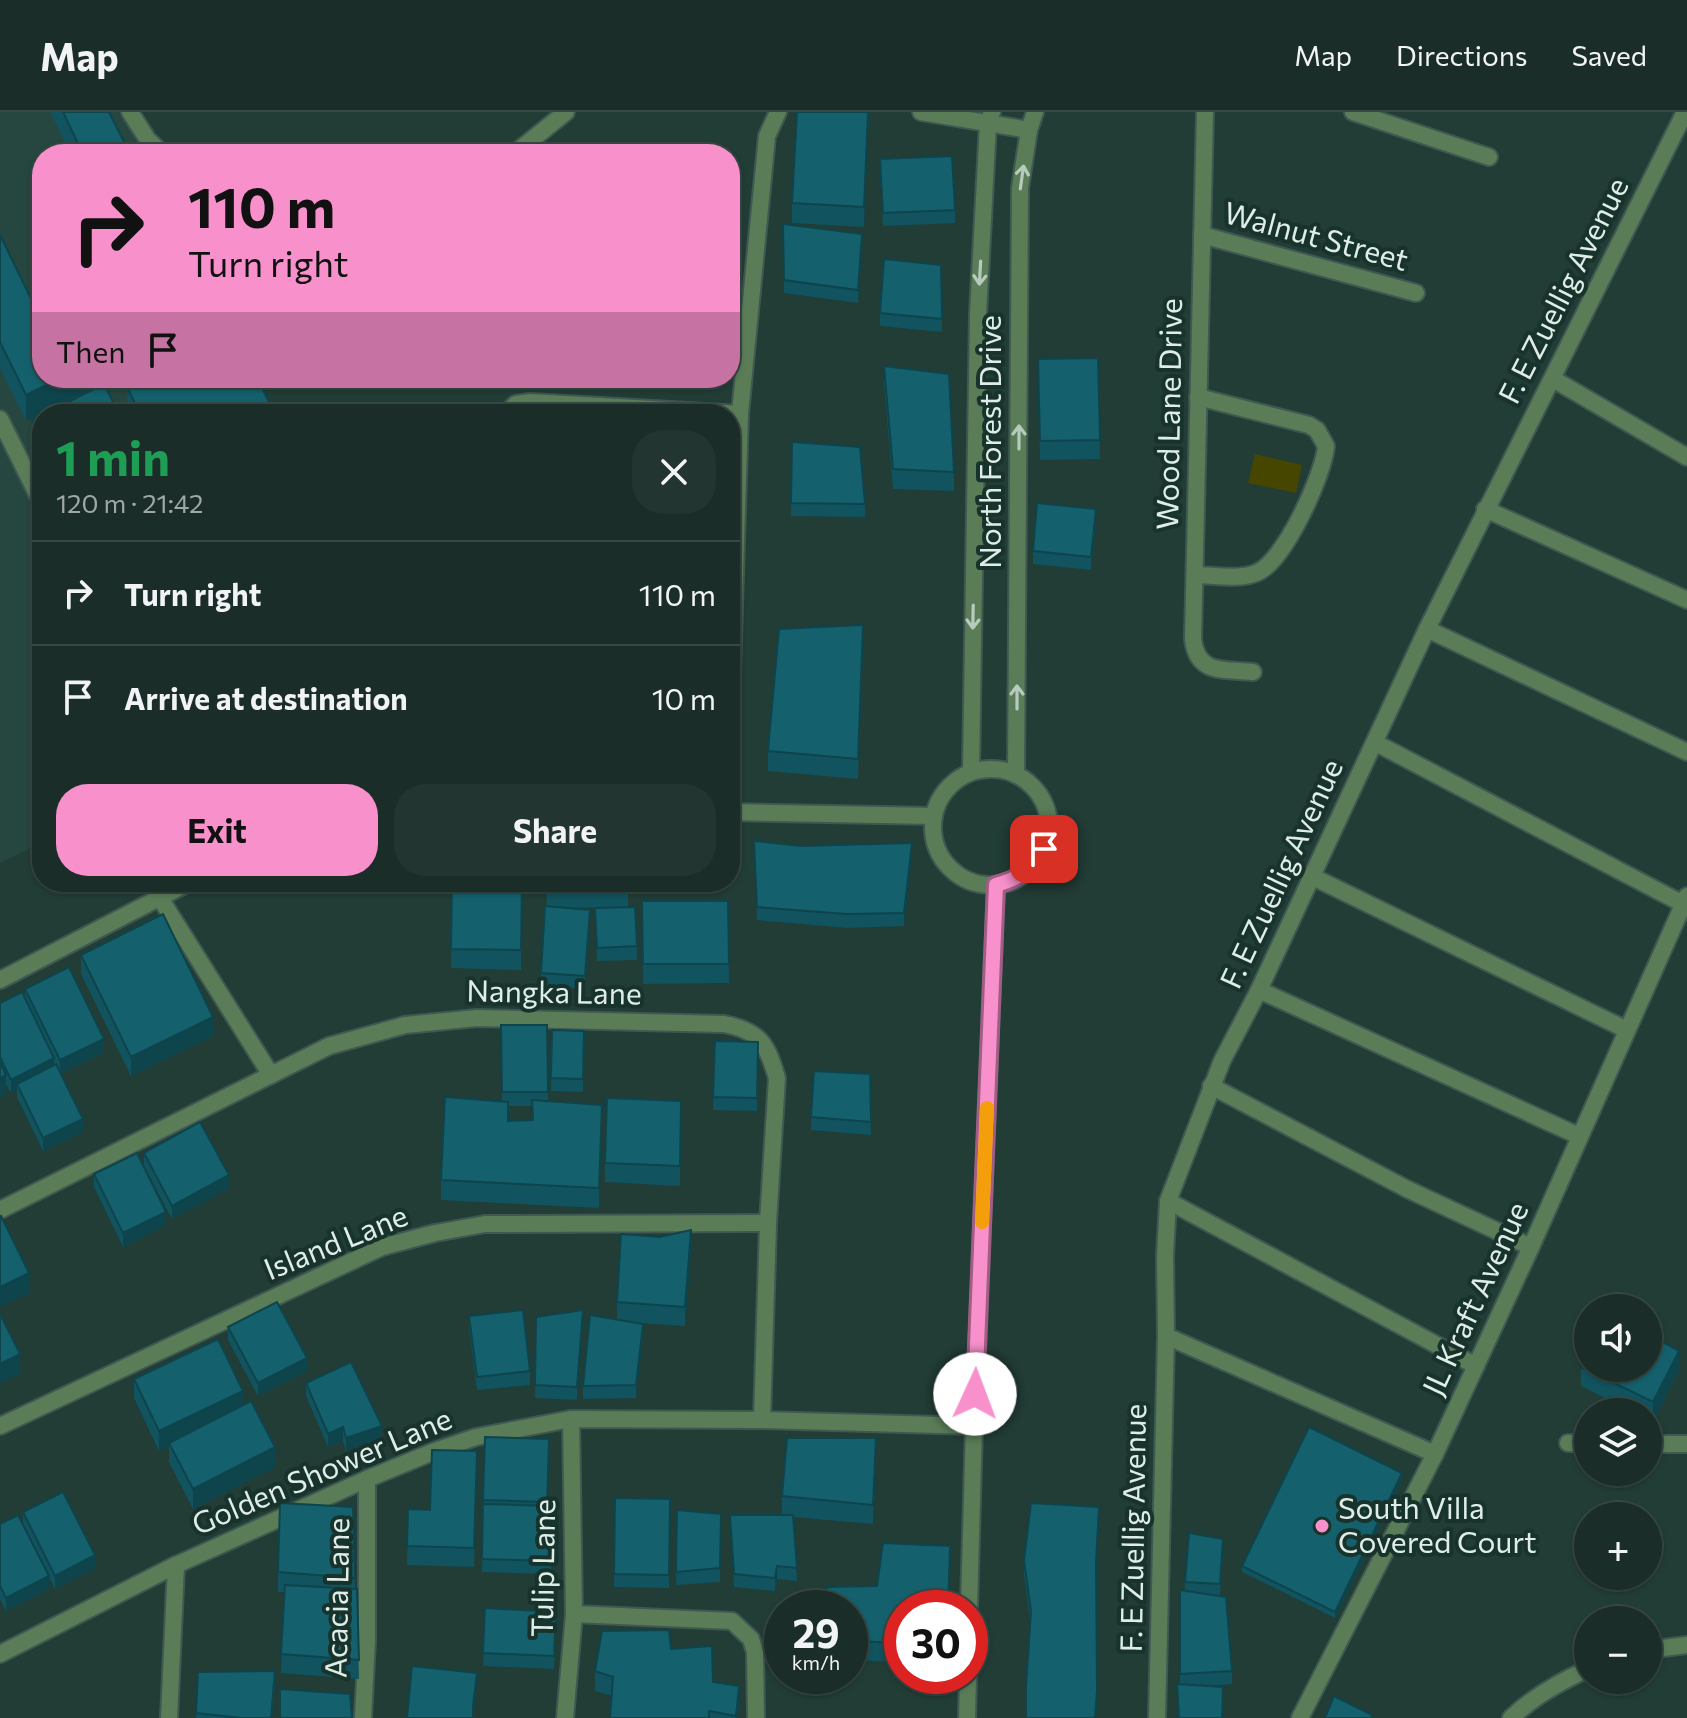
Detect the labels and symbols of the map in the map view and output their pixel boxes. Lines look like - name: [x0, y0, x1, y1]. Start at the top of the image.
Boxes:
- one-way arrow: [1015, 165, 1030, 190]
- street label: F. E Zuellig Avenue: [1489, 171, 1635, 409]
- street label: Walnut Street: [1221, 192, 1413, 277]
- one-way arrow: [972, 259, 987, 286]
- street label: Wood Lane Drive: [1147, 298, 1188, 530]
- street label: North Forest Drive: [970, 315, 1007, 569]
- one-way arrow: [1011, 424, 1027, 451]
- one-way arrow: [965, 603, 981, 630]
- one-way arrow: [1009, 684, 1025, 711]
- street label: F. E Zuellig Avenue: [1210, 752, 1349, 993]
- pin: [1010, 815, 1078, 883]
- street label: Nangka Lane: [466, 970, 642, 1011]
- street label: Island Lane: [258, 1195, 412, 1286]
- street label: JL Kraft Avenue: [1413, 1195, 1535, 1400]
- position arrow: [933, 1352, 1017, 1436]
- street label: Golden Shower Lane: [186, 1398, 457, 1541]
- street label: F. E Zuellig Avenue: [1111, 1403, 1152, 1653]
- place label: South Villa Covered Court: [1338, 1488, 1537, 1559]
- street label: Tulip Lane: [522, 1499, 561, 1637]
- street label: Acacia Lane: [316, 1517, 355, 1678]
- marker: South Villa Covered Court: [1313, 1517, 1331, 1535]
- speed limit sign: 30: [884, 1590, 988, 1694]

